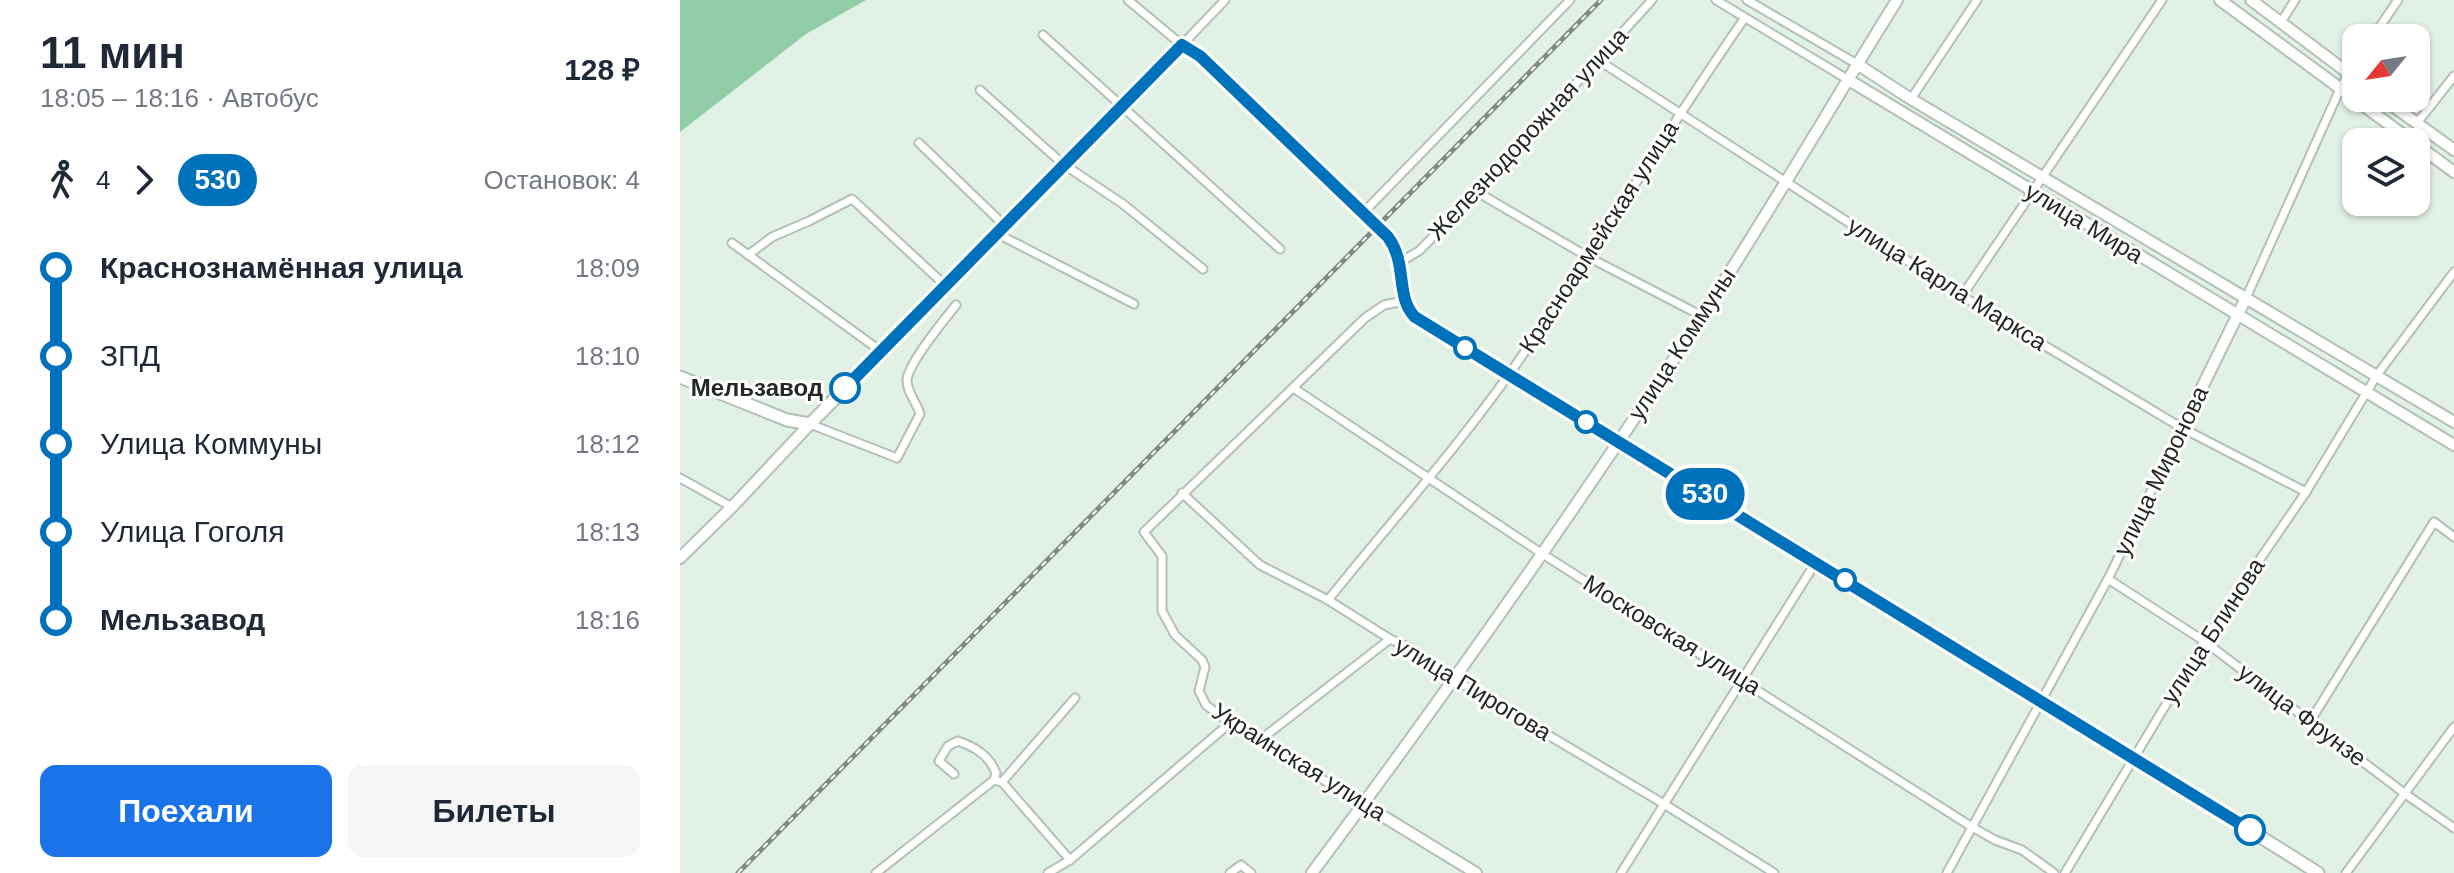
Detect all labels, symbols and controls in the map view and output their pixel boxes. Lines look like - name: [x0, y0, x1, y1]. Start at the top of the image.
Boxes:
- street label: Железнодорожная улица: [1422, 21, 1634, 245]
- north arrow: [2342, 24, 2430, 112]
- map controls: [2342, 24, 2430, 216]
- text: 11 мин: [40, 28, 185, 77]
- text: 128 ₽: [564, 53, 640, 86]
- text: 18:05 – 18:16 · Автобус: [40, 83, 319, 113]
- street label: Красноармейская улица: [1513, 115, 1684, 358]
- button: layers: [2342, 128, 2430, 216]
- icon: walk: [40, 158, 84, 202]
- icon: forward: [122, 158, 166, 202]
- text: 530: [194, 164, 241, 195]
- text: 4: [96, 165, 110, 195]
- text: Остановок: 4: [484, 165, 640, 195]
- street label: улица Мира: [2020, 177, 2149, 269]
- street label: улица Карла Маркса: [1843, 211, 2052, 356]
- text: Краснознамённая улица: [100, 251, 463, 284]
- text: 18:09: [575, 253, 640, 283]
- street label: улица Коммуны: [1622, 263, 1741, 425]
- unlabelled marker: [1454, 337, 1476, 359]
- text: ЗПД: [100, 339, 160, 372]
- text: 18:10: [575, 341, 640, 371]
- marker: Мельзавод: [830, 373, 860, 403]
- place label: Мельзавод: [691, 374, 823, 401]
- street label: улица Миронова: [2108, 381, 2214, 560]
- unlabelled marker: [1575, 411, 1597, 433]
- text: Улица Коммуны: [100, 427, 322, 460]
- text: 18:12: [575, 429, 640, 459]
- line badge: 530: [1659, 468, 1751, 520]
- text: 530: [1682, 478, 1728, 509]
- text: Улица Гоголя: [100, 515, 285, 548]
- text: 18:13: [575, 517, 640, 547]
- street label: улица Блинова: [2156, 552, 2270, 709]
- street label: Московская улица: [1579, 569, 1767, 700]
- unlabelled marker: [1834, 569, 1856, 591]
- text: Мельзавод: [100, 603, 265, 636]
- text: 18:16: [575, 605, 640, 635]
- street label: улица Пирогова: [1390, 631, 1557, 746]
- street label: улица Фрунзе: [2233, 658, 2372, 772]
- street label: Украинская улица: [1207, 697, 1392, 826]
- button: Поехали: [40, 765, 332, 857]
- button: Билеты: [348, 765, 640, 857]
- unlabelled marker: [2235, 815, 2265, 845]

